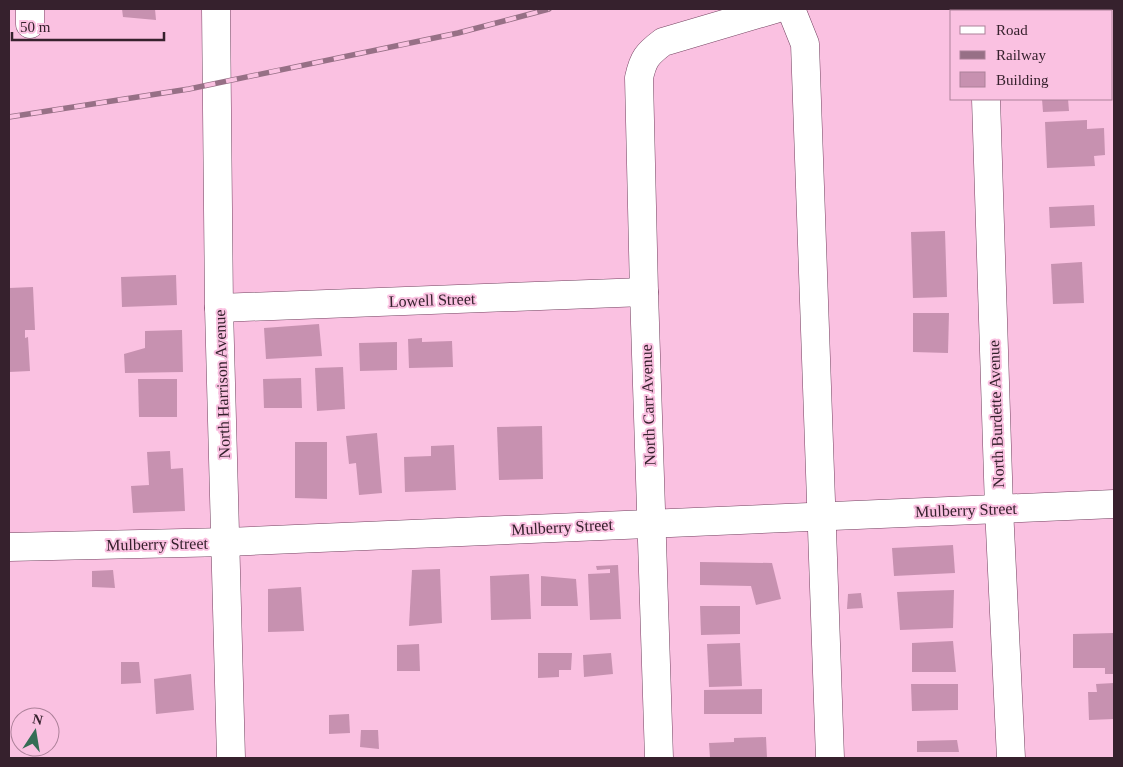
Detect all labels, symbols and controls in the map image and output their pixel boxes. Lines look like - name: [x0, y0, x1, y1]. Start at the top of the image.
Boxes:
- scale bar: [12, 10, 165, 42]
- legend: [950, 10, 1113, 100]
- text: 50 m: [20, 19, 51, 35]
- text: Road: [996, 22, 1028, 38]
- text: Railway: [996, 47, 1046, 63]
- text: Building: [996, 72, 1049, 88]
- street label: Lowell Street: [388, 290, 476, 310]
- street label: North Harrison Avenue: [211, 309, 233, 459]
- street label: North Burdette Avenue: [985, 340, 1007, 488]
- street label: North Carr Avenue: [637, 344, 659, 466]
- street label: Mulberry Street: [915, 500, 1018, 521]
- street label: Mulberry Street: [511, 516, 614, 539]
- street label: Mulberry Street: [106, 535, 209, 554]
- north arrow: [10, 707, 60, 757]
- text: N: [31, 711, 44, 728]

